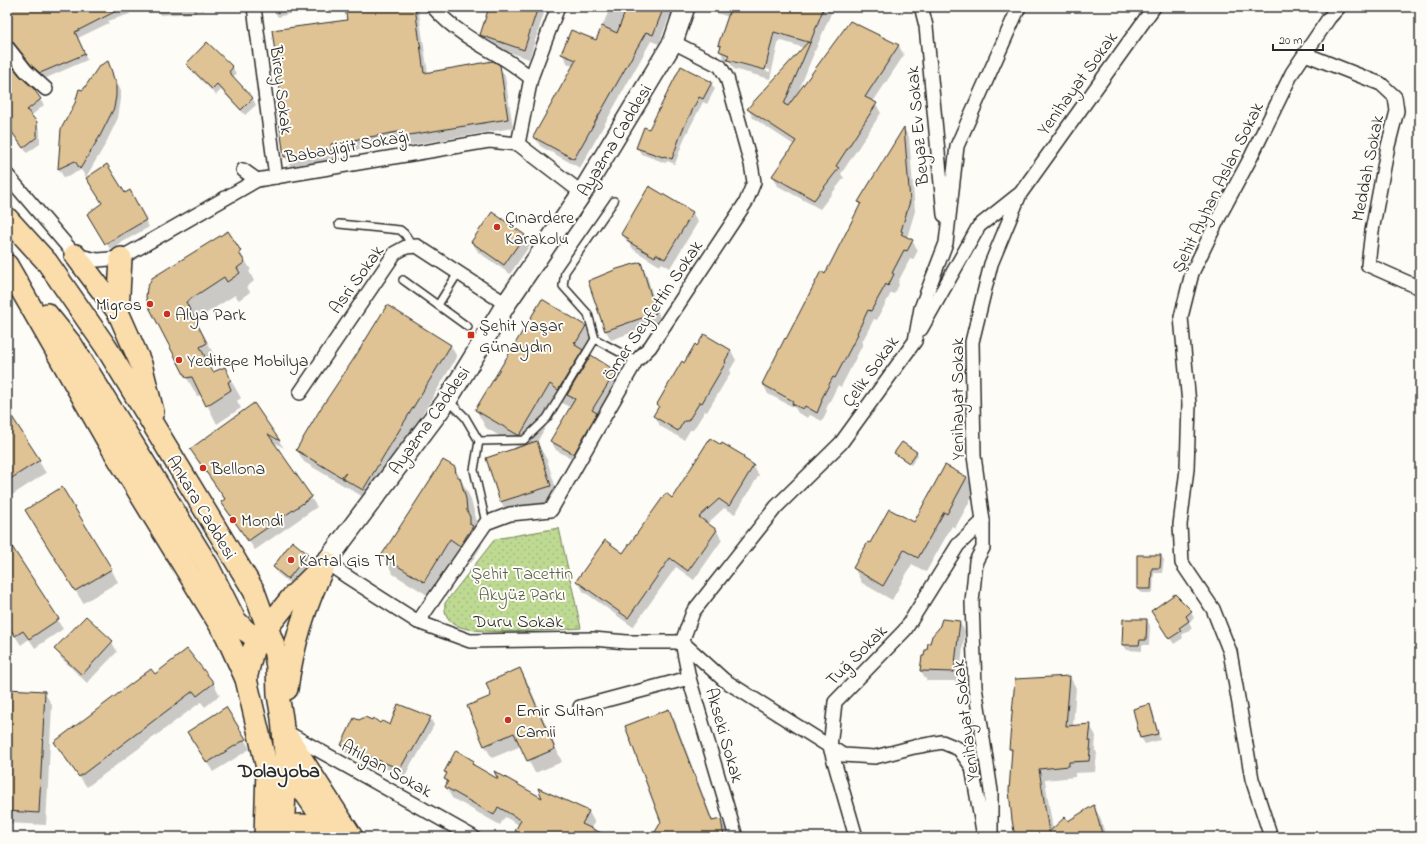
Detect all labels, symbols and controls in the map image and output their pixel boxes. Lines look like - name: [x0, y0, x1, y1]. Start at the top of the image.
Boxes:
- scale bar: [1273, 26, 1323, 52]
- street label: Yenihayat Sokak: [1032, 27, 1125, 142]
- text: 20 m: [1279, 32, 1302, 50]
- street label: Birey Sokak: [262, 43, 298, 136]
- street label: Beyaz Ev Sokak: [901, 65, 937, 188]
- street label: Ayazma Caddesi: [572, 80, 660, 202]
- street label: Şehit Ayhan Aslan Sokak: [1166, 98, 1272, 278]
- street label: Meddah Sokak: [1346, 113, 1392, 224]
- street label: Babayiğit Sokağı: [282, 124, 412, 173]
- place label: Çınardere Karakolu: [505, 206, 575, 253]
- marker: Çınardere Karakolu: [492, 222, 502, 232]
- street label: Ömer Seyfettin Sokak: [597, 236, 711, 387]
- street label: Asri Sokak: [324, 240, 392, 320]
- place label: Migros: [96, 293, 142, 320]
- marker: Migros: [145, 299, 155, 309]
- place label: Alya Park: [175, 303, 246, 329]
- marker: Alya Park: [162, 309, 172, 319]
- place label: Şehit Yaşar Günaydın: [479, 314, 564, 361]
- marker: Şehit Yaşar Günaydın: [466, 330, 476, 340]
- street label: Çelik Sokak: [837, 331, 906, 413]
- street label: Yenihayat Sokak: [946, 337, 972, 460]
- place label: Yeditepe Mobilya: [187, 349, 308, 375]
- marker: Yeditepe Mobilya: [174, 355, 184, 365]
- street label: Ayazma Caddesi: [384, 362, 478, 481]
- street label: Ankara Caddesi: [159, 451, 242, 565]
- place label: Bellona: [210, 457, 265, 483]
- marker: Bellona: [198, 463, 208, 473]
- place label: Mondi: [241, 509, 284, 535]
- marker: Mondi: [228, 515, 238, 525]
- place label: Kartal Gis TM: [299, 549, 396, 575]
- marker: Kartal Gis TM: [286, 555, 296, 565]
- park label: Şehit Tacettin Akyüz Parkı: [471, 562, 573, 609]
- street label: Duru Sokak: [472, 610, 563, 636]
- street label: Tuğ Sokak: [821, 620, 895, 694]
- street label: Yenihayat Sokak: [947, 658, 987, 783]
- street label: Akseki Sokak: [697, 685, 749, 786]
- place label: Emir Sultan Camii: [516, 699, 604, 746]
- marker: Emir Sultan Camii: [503, 715, 513, 725]
- street label: Atılgan Sokak: [335, 734, 436, 806]
- district label: Dolayoba: [237, 758, 320, 788]

